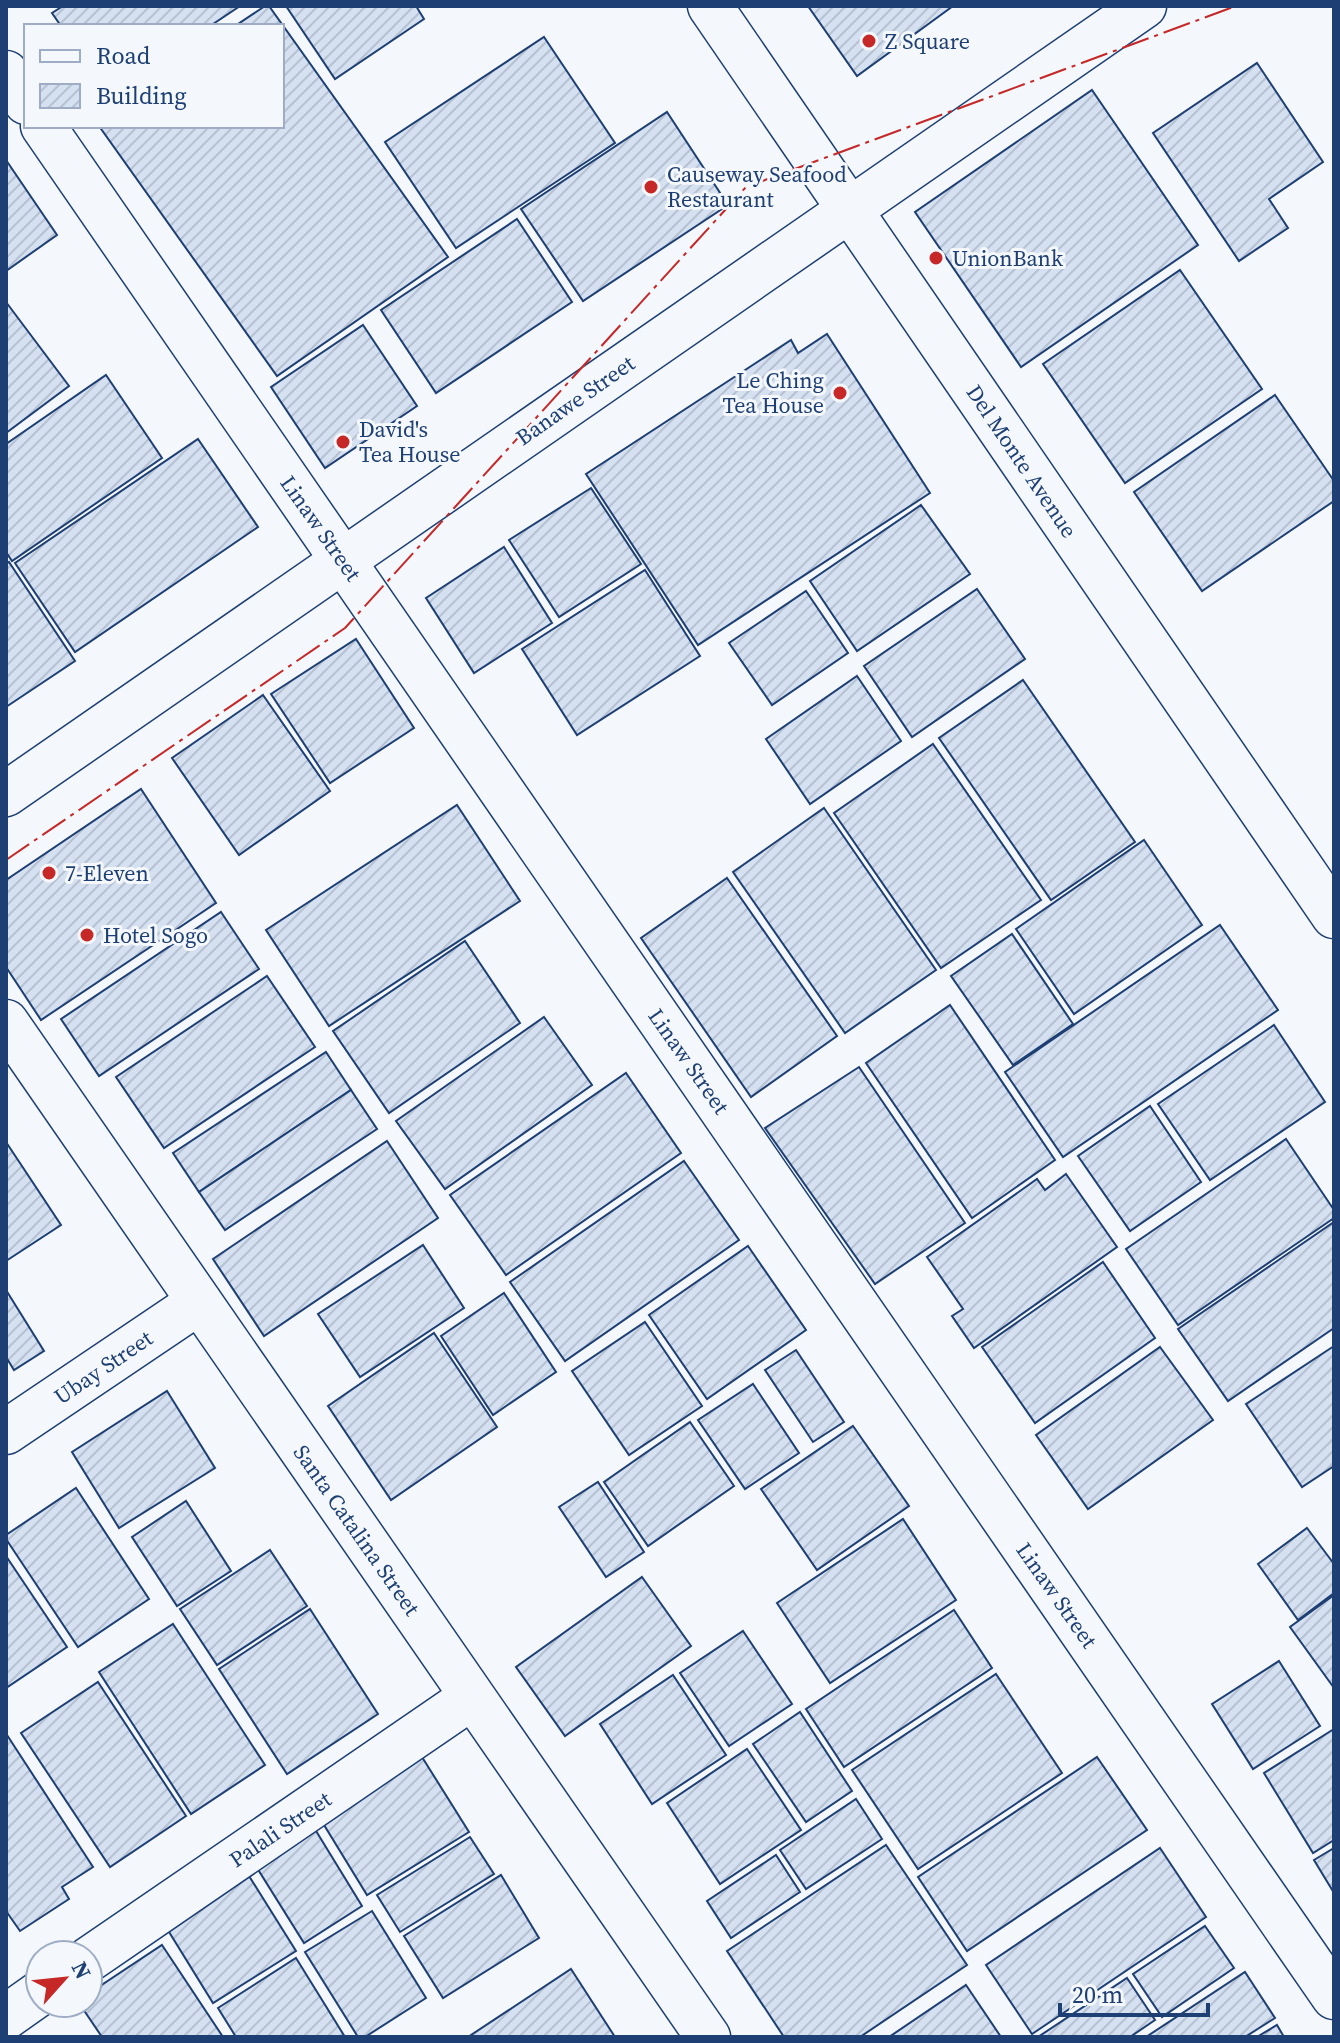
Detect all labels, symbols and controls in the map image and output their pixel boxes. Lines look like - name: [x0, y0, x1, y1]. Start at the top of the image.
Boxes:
- legend: [24, 24, 284, 128]
- place label: Z Square: [885, 26, 970, 56]
- marker: Z Square: [860, 32, 878, 50]
- text: Road: [96, 39, 151, 72]
- text: Building: [96, 79, 187, 112]
- place label: Causeway Seafood Restaurant: [667, 159, 847, 214]
- marker: Causeway Seafood Restaurant: [642, 178, 660, 196]
- place label: UnionBank: [952, 243, 1064, 273]
- marker: UnionBank: [927, 249, 945, 267]
- street label: Banawe Street: [510, 347, 641, 452]
- place label: Le Ching Tea House: [723, 365, 824, 420]
- street label: Del Monte Avenue: [960, 379, 1084, 543]
- marker: Le Ching Tea House: [831, 384, 849, 402]
- place label: David's Tea House: [359, 414, 460, 469]
- marker: David's Tea House: [334, 433, 352, 451]
- street label: Linaw Street: [274, 469, 369, 587]
- place label: 7-Eleven: [65, 858, 149, 888]
- marker: 7-Eleven: [40, 864, 58, 882]
- place label: Hotel Sogo: [103, 920, 208, 950]
- marker: Hotel Sogo: [78, 926, 96, 944]
- street label: Linaw Street: [642, 1002, 737, 1120]
- street label: Ubay Street: [48, 1323, 159, 1411]
- street label: Santa Catalina Street: [287, 1439, 428, 1622]
- street label: Linaw Street: [1010, 1536, 1105, 1654]
- street label: Palali Street: [223, 1783, 338, 1874]
- north arrow: [24, 1939, 104, 2019]
- text: N: [65, 1956, 99, 1984]
- scale bar: [1060, 1967, 1208, 2017]
- text: 20 m: [1072, 1978, 1123, 2011]

